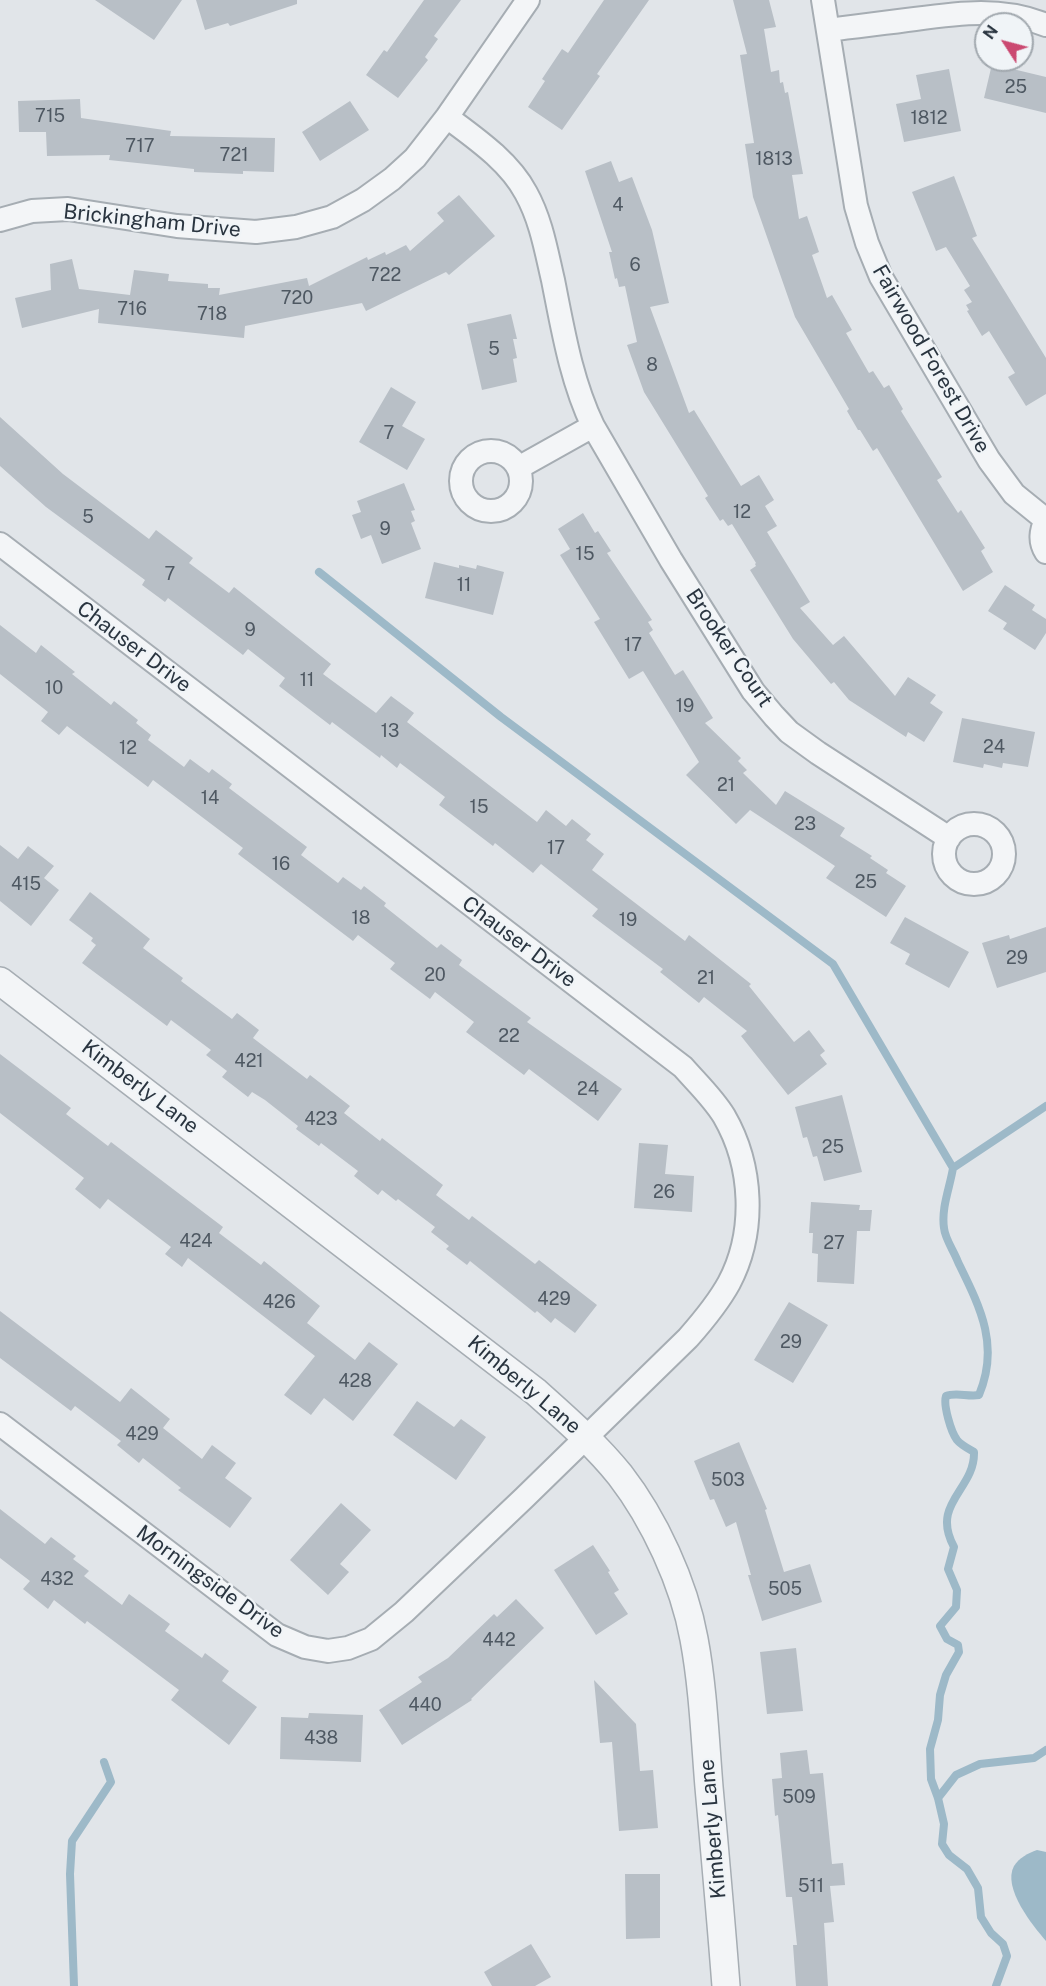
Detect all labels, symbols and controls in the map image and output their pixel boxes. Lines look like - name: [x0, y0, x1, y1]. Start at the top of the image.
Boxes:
- north arrow: [974, 12, 1034, 72]
- text: N: [979, 22, 1002, 43]
- house number: 25: [1005, 76, 1027, 98]
- house number: 715: [35, 105, 65, 127]
- house number: 1812: [910, 107, 948, 129]
- house number: 717: [125, 135, 155, 157]
- house number: 721: [220, 144, 248, 166]
- house number: 1813: [755, 148, 793, 170]
- house number: 4: [612, 194, 624, 216]
- street label: Brickingham Drive: [62, 199, 242, 243]
- house number: 6: [629, 254, 641, 276]
- street label: Fairwood Forest Drive: [867, 260, 995, 458]
- house number: 722: [369, 264, 401, 286]
- house number: 720: [281, 287, 313, 309]
- house number: 716: [117, 298, 147, 320]
- house number: 718: [197, 303, 227, 325]
- house number: 5: [488, 338, 500, 360]
- house number: 8: [646, 354, 658, 376]
- house number: 7: [384, 422, 394, 444]
- house number: 12: [733, 501, 751, 523]
- house number: 5: [82, 506, 94, 528]
- house number: 9: [379, 518, 391, 540]
- house number: 15: [576, 543, 594, 565]
- house number: 7: [165, 563, 175, 585]
- house number: 11: [457, 574, 471, 596]
- street label: Brooker Court: [680, 584, 778, 712]
- street label: Chauser Drive: [72, 596, 196, 698]
- house number: 9: [244, 619, 256, 641]
- house number: 17: [624, 634, 642, 656]
- house number: 11: [300, 669, 314, 691]
- house number: 10: [45, 677, 63, 699]
- house number: 19: [676, 695, 694, 717]
- house number: 13: [381, 720, 399, 742]
- house number: 24: [983, 736, 1005, 758]
- house number: 12: [119, 737, 137, 759]
- house number: 21: [717, 774, 735, 796]
- house number: 14: [201, 787, 219, 809]
- house number: 15: [470, 796, 488, 818]
- house number: 23: [794, 813, 816, 835]
- house number: 17: [547, 837, 565, 859]
- house number: 16: [272, 853, 290, 875]
- house number: 25: [855, 871, 877, 893]
- house number: 415: [11, 873, 41, 895]
- street label: Chauser Drive: [457, 891, 581, 993]
- house number: 18: [352, 907, 370, 929]
- house number: 19: [619, 909, 637, 931]
- house number: 29: [1006, 947, 1028, 969]
- house number: 20: [424, 964, 446, 986]
- house number: 21: [697, 967, 715, 989]
- house number: 22: [498, 1025, 520, 1047]
- street label: Kimberly Lane: [76, 1035, 204, 1139]
- house number: 421: [234, 1050, 264, 1072]
- house number: 24: [577, 1078, 599, 1100]
- house number: 423: [304, 1108, 338, 1130]
- house number: 25: [822, 1136, 844, 1158]
- house number: 26: [653, 1181, 675, 1203]
- house number: 424: [179, 1230, 213, 1252]
- house number: 27: [823, 1232, 845, 1254]
- house number: 429: [537, 1288, 571, 1310]
- house number: 426: [262, 1291, 296, 1313]
- street label: Kimberly Lane: [462, 1330, 586, 1440]
- house number: 29: [780, 1331, 802, 1353]
- house number: 428: [338, 1370, 372, 1392]
- house number: 429: [125, 1423, 159, 1445]
- house number: 503: [711, 1469, 745, 1491]
- street label: Morningside Drive: [131, 1520, 289, 1644]
- house number: 432: [40, 1568, 74, 1590]
- house number: 505: [768, 1578, 802, 1600]
- house number: 442: [482, 1629, 516, 1651]
- house number: 440: [408, 1694, 442, 1716]
- house number: 438: [304, 1727, 338, 1749]
- street label: Kimberly Lane: [694, 1758, 732, 1900]
- house number: 509: [782, 1786, 816, 1808]
- house number: 511: [798, 1875, 824, 1897]

